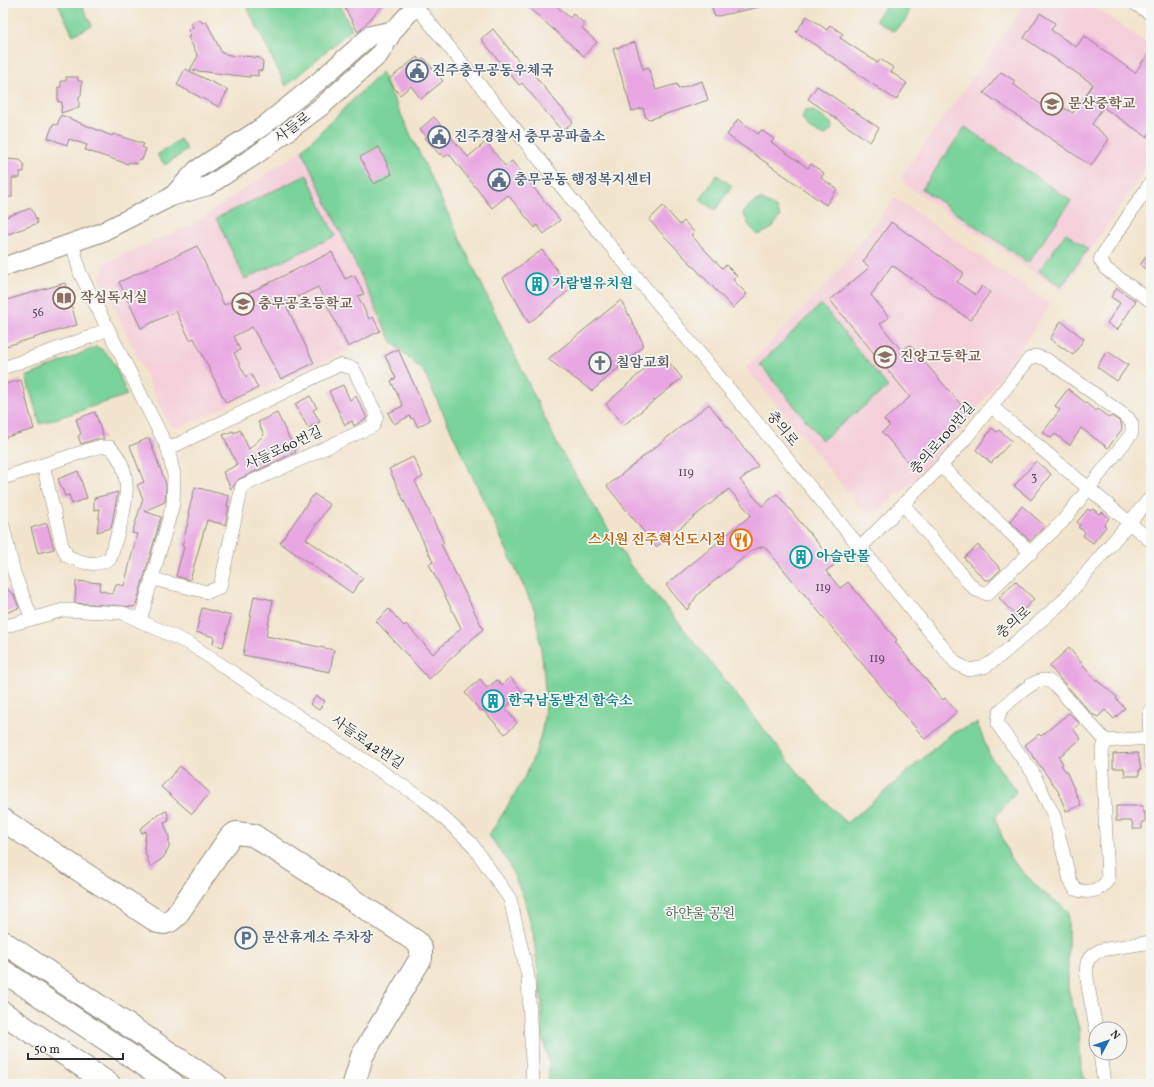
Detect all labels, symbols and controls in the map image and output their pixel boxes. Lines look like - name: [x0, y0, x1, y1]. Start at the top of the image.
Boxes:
- public building icon: 진주충무공동우체국: [404, 58, 430, 84]
- place label: 진주충무공동우체국: [432, 62, 554, 81]
- school or university icon: 문산중학교: [1039, 91, 1065, 117]
- place label: 문산중학교: [1068, 95, 1136, 114]
- street label: 사들로: [271, 108, 315, 148]
- public building icon: 진주경찰서 충무공파출소: [426, 124, 452, 150]
- place label: 진주경찰서 충무공파출소: [454, 128, 606, 147]
- public building icon: 충무공동 행정복지센터: [486, 167, 512, 193]
- place label: 충무공동 행정복지센터: [514, 171, 652, 190]
- building icon: 가람별유치원: [524, 271, 550, 297]
- place label: 가람별유치원: [552, 275, 633, 294]
- library icon: 작심독서실: [51, 285, 77, 311]
- place label: 작심독서실: [80, 289, 148, 308]
- school or university icon: 충무공초등학교: [230, 291, 256, 317]
- place label: 충무공초등학교: [258, 295, 353, 314]
- house number: 56: [32, 305, 44, 321]
- school or university icon: 진양고등학교: [872, 344, 898, 370]
- place label: 진양고등학교: [900, 348, 982, 367]
- church icon: 칠암교회: [587, 350, 613, 376]
- place label: 칠암교회: [616, 354, 670, 373]
- street label: 충의로100번길: [906, 399, 980, 479]
- street label: 충의로: [762, 407, 802, 451]
- street label: 사들로60번길: [242, 423, 326, 475]
- house number: 119: [678, 465, 694, 481]
- house number: 3: [1031, 470, 1037, 486]
- restaurant icon: 스시원 진주혁신도시점: [728, 527, 754, 553]
- place label: 스시원 진주혁신도시점: [588, 531, 726, 550]
- building icon: 아슬란몰: [788, 544, 814, 570]
- place label: 아슬란몰: [816, 548, 871, 567]
- house number: 119: [815, 580, 831, 596]
- street label: 충의로: [992, 602, 1036, 643]
- house number: 119: [869, 651, 885, 667]
- building icon: 한국남동발전 합숙소: [480, 688, 506, 714]
- place label: 한국남동발전 합숙소: [508, 692, 633, 711]
- street label: 사들로42번길: [327, 712, 407, 774]
- park label: 하얀울 공원: [665, 905, 735, 924]
- parking icon: 문산휴게소 주차장: [233, 925, 259, 951]
- place label: 문산휴게소 주차장: [262, 929, 373, 948]
- north arrow: [1088, 1021, 1128, 1061]
- text: N: [1106, 1027, 1123, 1043]
- scale bar: [28, 1035, 123, 1061]
- text: 50 m: [34, 1042, 60, 1058]

